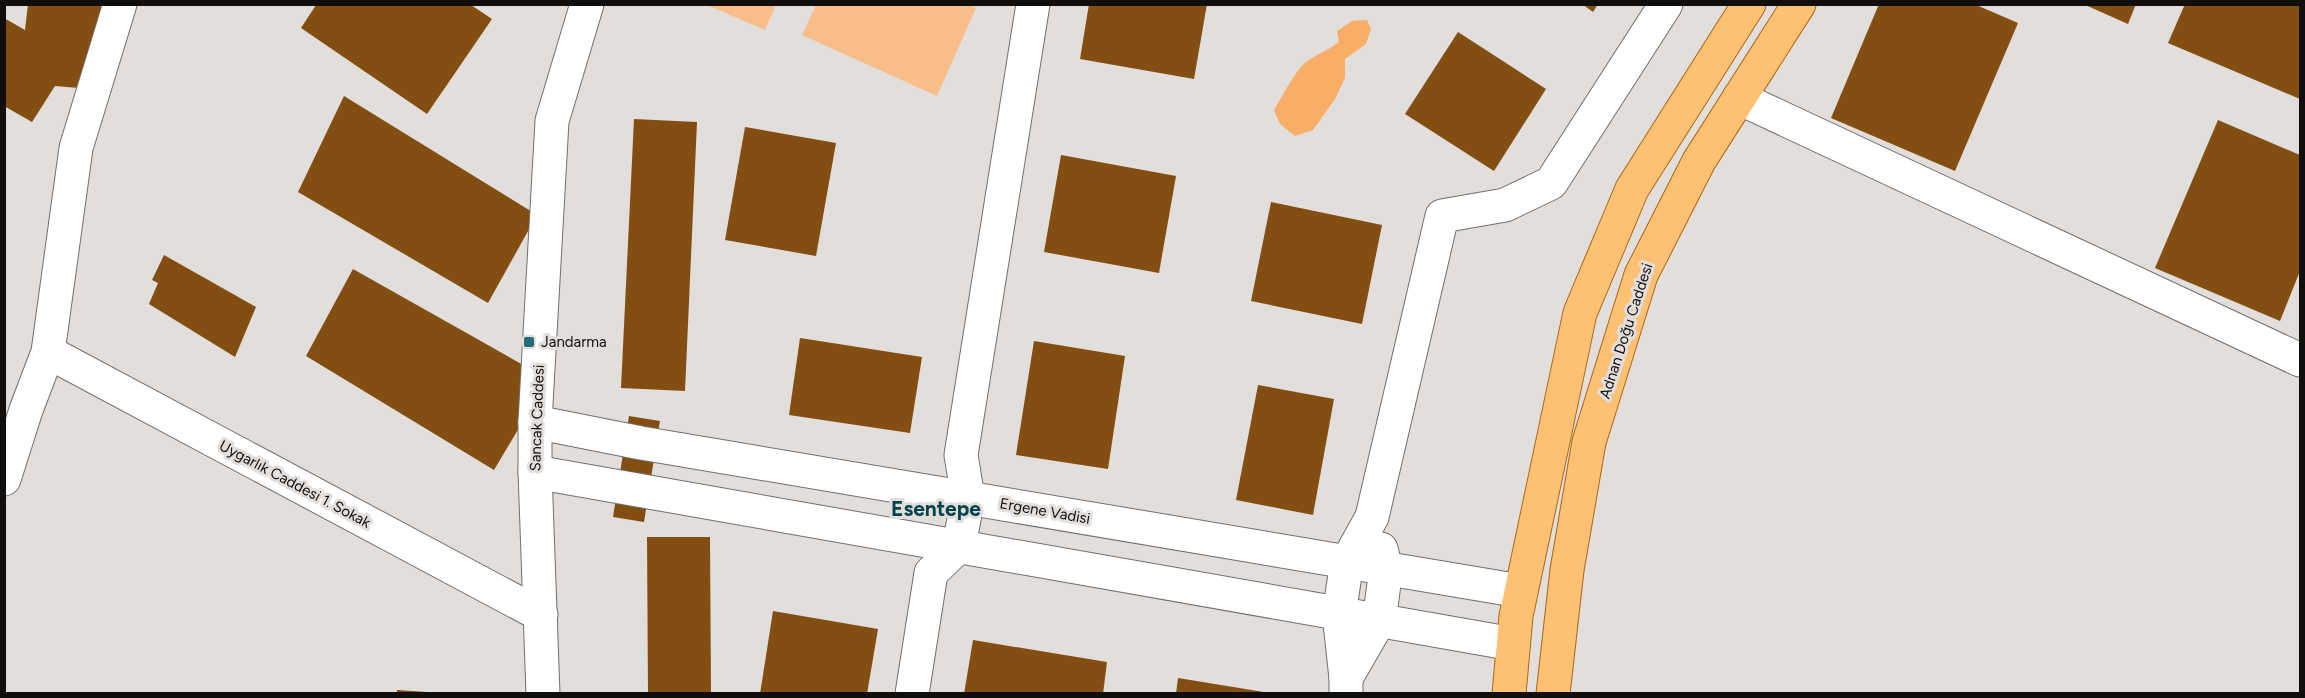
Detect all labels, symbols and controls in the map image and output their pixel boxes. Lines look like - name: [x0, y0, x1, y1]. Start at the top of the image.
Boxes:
- street label: Adnan Doğu Caddesi: [1596, 261, 1656, 401]
- place label: Jandarma: [541, 333, 607, 351]
- marker: Jandarma: [522, 335, 536, 349]
- street label: Sancak Caddesi: [526, 364, 548, 472]
- street label: Uygarlık Caddesi 1. Sokak: [216, 436, 374, 532]
- street label: Ergene Vadisi: [998, 494, 1092, 528]
- district label: Esentepe: [891, 496, 981, 521]

